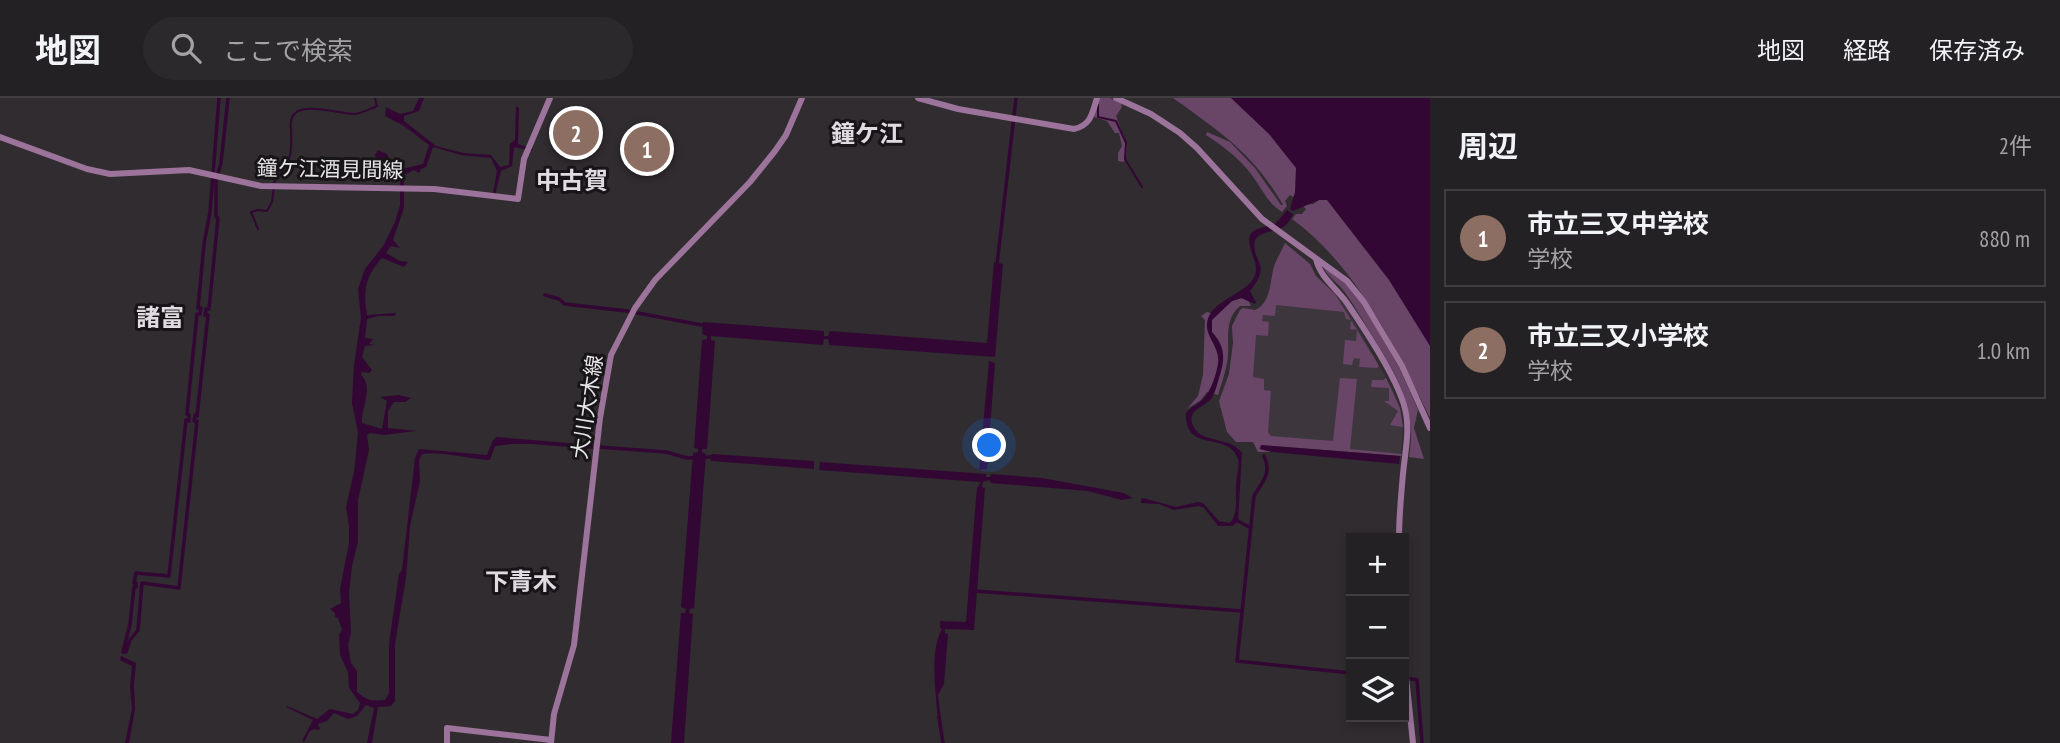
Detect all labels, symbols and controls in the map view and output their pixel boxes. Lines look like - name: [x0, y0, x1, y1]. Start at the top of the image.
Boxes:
- search box: [143, 17, 633, 80]
- text: 地図: [35, 28, 101, 71]
- icon: search: [167, 29, 205, 67]
- text: ここで検索: [223, 34, 353, 67]
- text: 地図: [1757, 35, 1805, 66]
- text: 経路: [1843, 35, 1891, 66]
- text: 保存済み: [1929, 35, 2025, 66]
- pin: 2: [553, 107, 599, 159]
- district label: 鐘ケ江: [831, 118, 903, 149]
- pin: 1: [624, 123, 670, 175]
- text: 周辺: [1458, 126, 1518, 165]
- text: 2件: [1999, 131, 2032, 160]
- street label: 鐘ケ江酒見間線: [256, 154, 404, 184]
- district label: 中古賀: [536, 165, 608, 196]
- text: 市立三又中学校: [1527, 207, 1709, 240]
- text: 1: [1478, 224, 1489, 253]
- text: 880 m: [1979, 224, 2030, 253]
- text: 学校: [1527, 244, 1573, 273]
- district label: 諸富: [136, 302, 184, 333]
- text: 市立三又小学校: [1527, 319, 1709, 352]
- text: 2: [1478, 336, 1489, 365]
- text: 1.0 km: [1976, 336, 2030, 365]
- street label: 大川大木線: [565, 353, 609, 461]
- text: 学校: [1527, 356, 1573, 385]
- your location: [972, 428, 1006, 462]
- map controls: [1346, 533, 1409, 722]
- button: +: [1346, 533, 1409, 596]
- district label: 下青木: [485, 566, 557, 597]
- button: −: [1346, 596, 1409, 659]
- button: layers: [1346, 659, 1409, 722]

